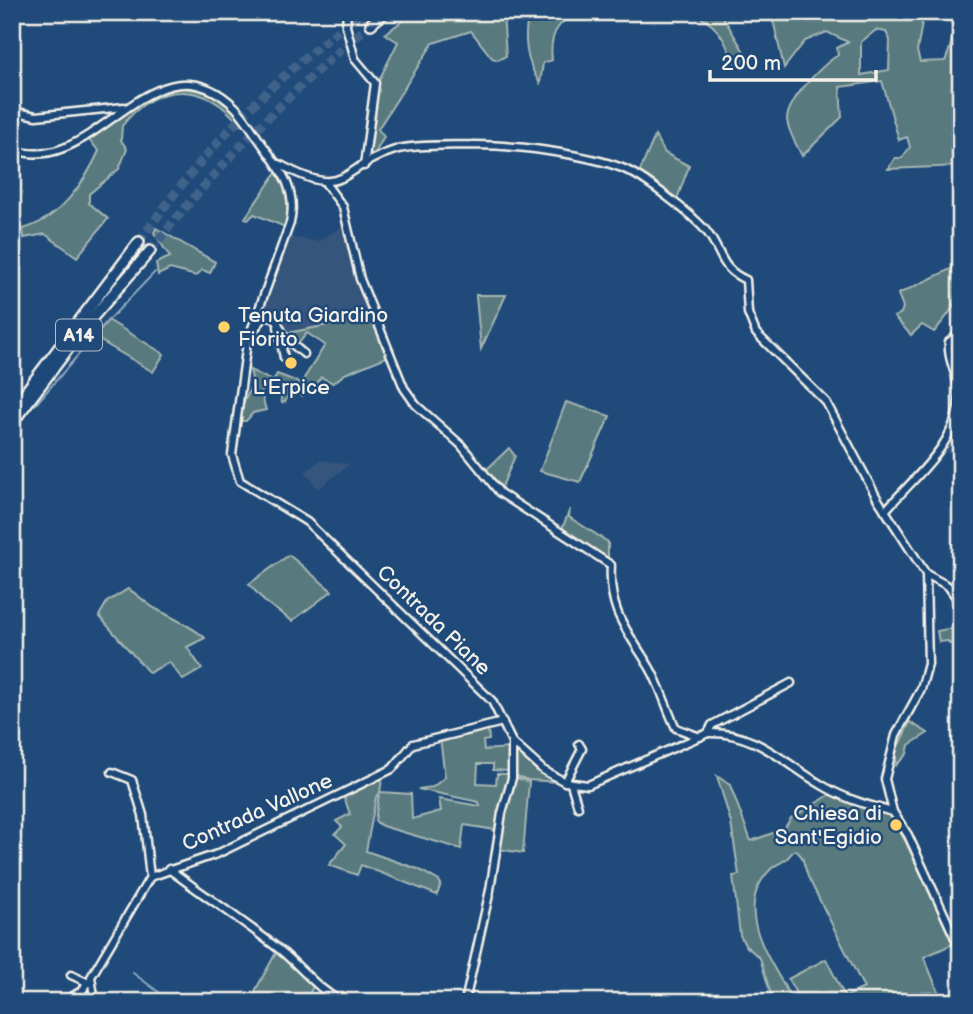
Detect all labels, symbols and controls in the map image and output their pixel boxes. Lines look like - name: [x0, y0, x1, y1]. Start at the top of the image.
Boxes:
- scale bar: [710, 38, 877, 82]
- text: 200 m: [721, 51, 781, 76]
- place label: Tenuta Giardino Fiorito: [238, 303, 388, 352]
- marker: Tenuta Giardino Fiorito: [216, 319, 232, 335]
- road number: A14: [56, 320, 102, 350]
- marker: L'Erpice: [283, 355, 299, 371]
- place label: L'Erpice: [252, 375, 330, 400]
- street label: Contrada Piane: [372, 560, 496, 681]
- street label: Contrada Vallone: [178, 768, 336, 857]
- place label: Chiesa di Sant'Egidio: [775, 801, 882, 850]
- marker: Chiesa di Sant'Egidio: [888, 817, 904, 833]

